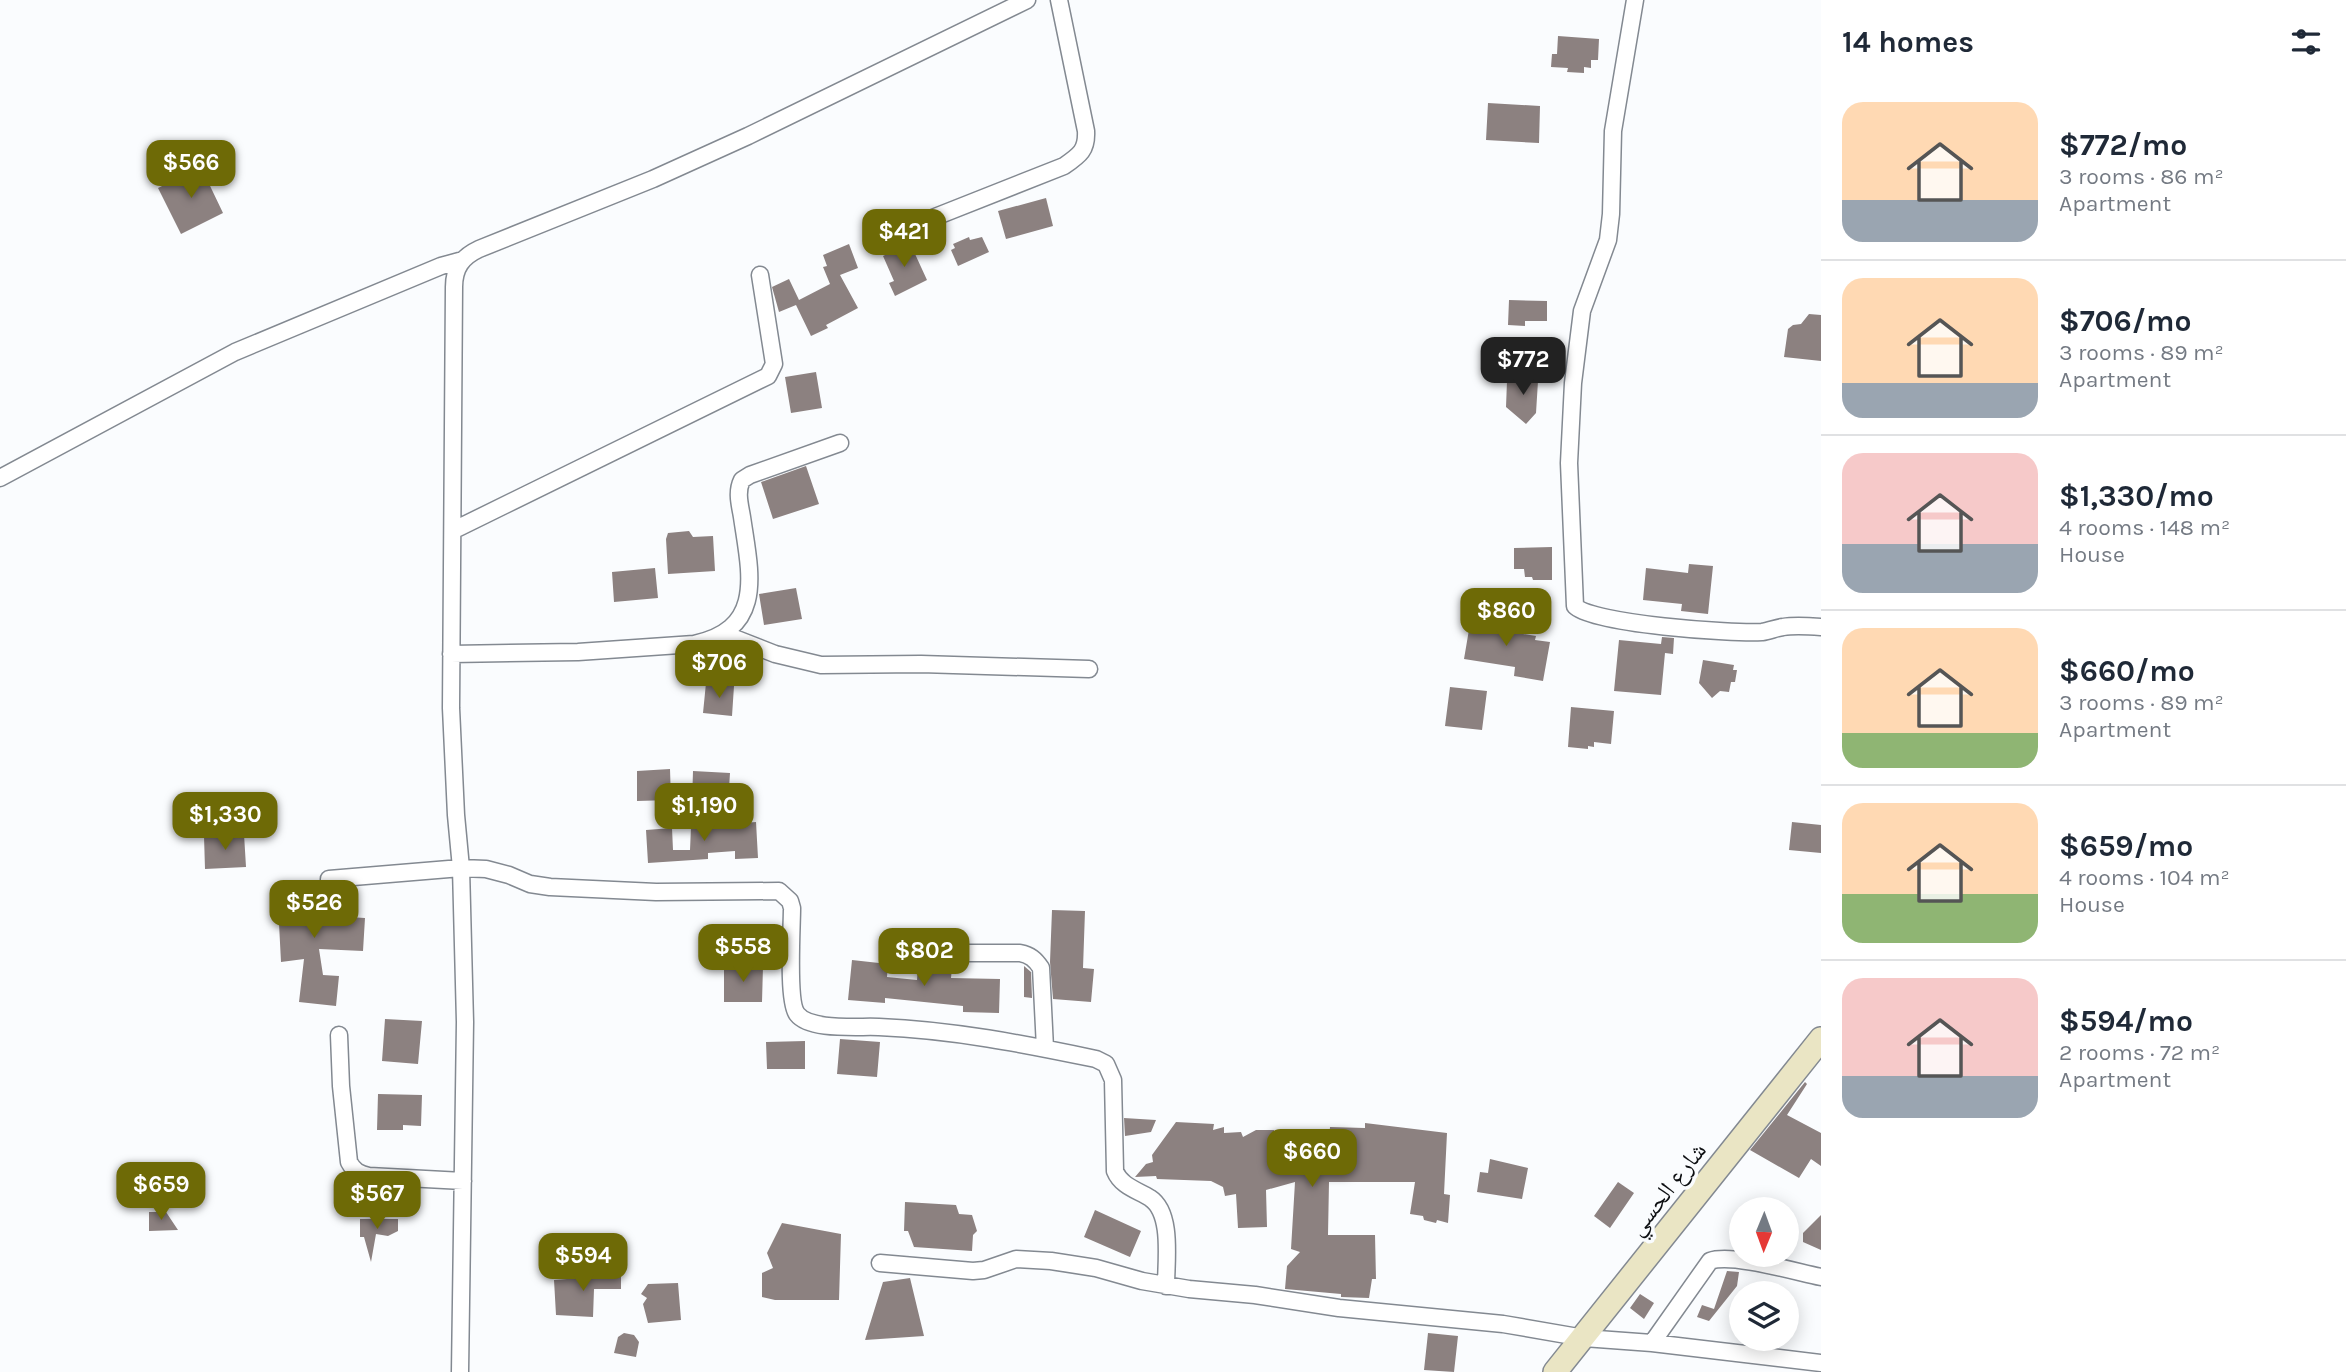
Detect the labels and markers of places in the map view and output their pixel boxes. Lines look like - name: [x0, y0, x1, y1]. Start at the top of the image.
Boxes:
- pin: $566: [150, 140, 232, 200]
- pin: $421: [863, 210, 945, 269]
- pin: $772: [1482, 338, 1564, 397]
- pin: $860: [1465, 588, 1547, 648]
- pin: $706: [678, 640, 760, 700]
- pin: $1,190: [647, 784, 761, 843]
- pin: $1,330: [168, 792, 282, 852]
- pin: $526: [273, 880, 355, 940]
- pin: $558: [702, 925, 784, 984]
- pin: $802: [883, 928, 965, 988]
- pin: $660: [1271, 1130, 1353, 1189]
- pin: $659: [120, 1162, 202, 1222]
- pin: $567: [336, 1172, 418, 1231]
- pin: $594: [542, 1234, 624, 1293]

